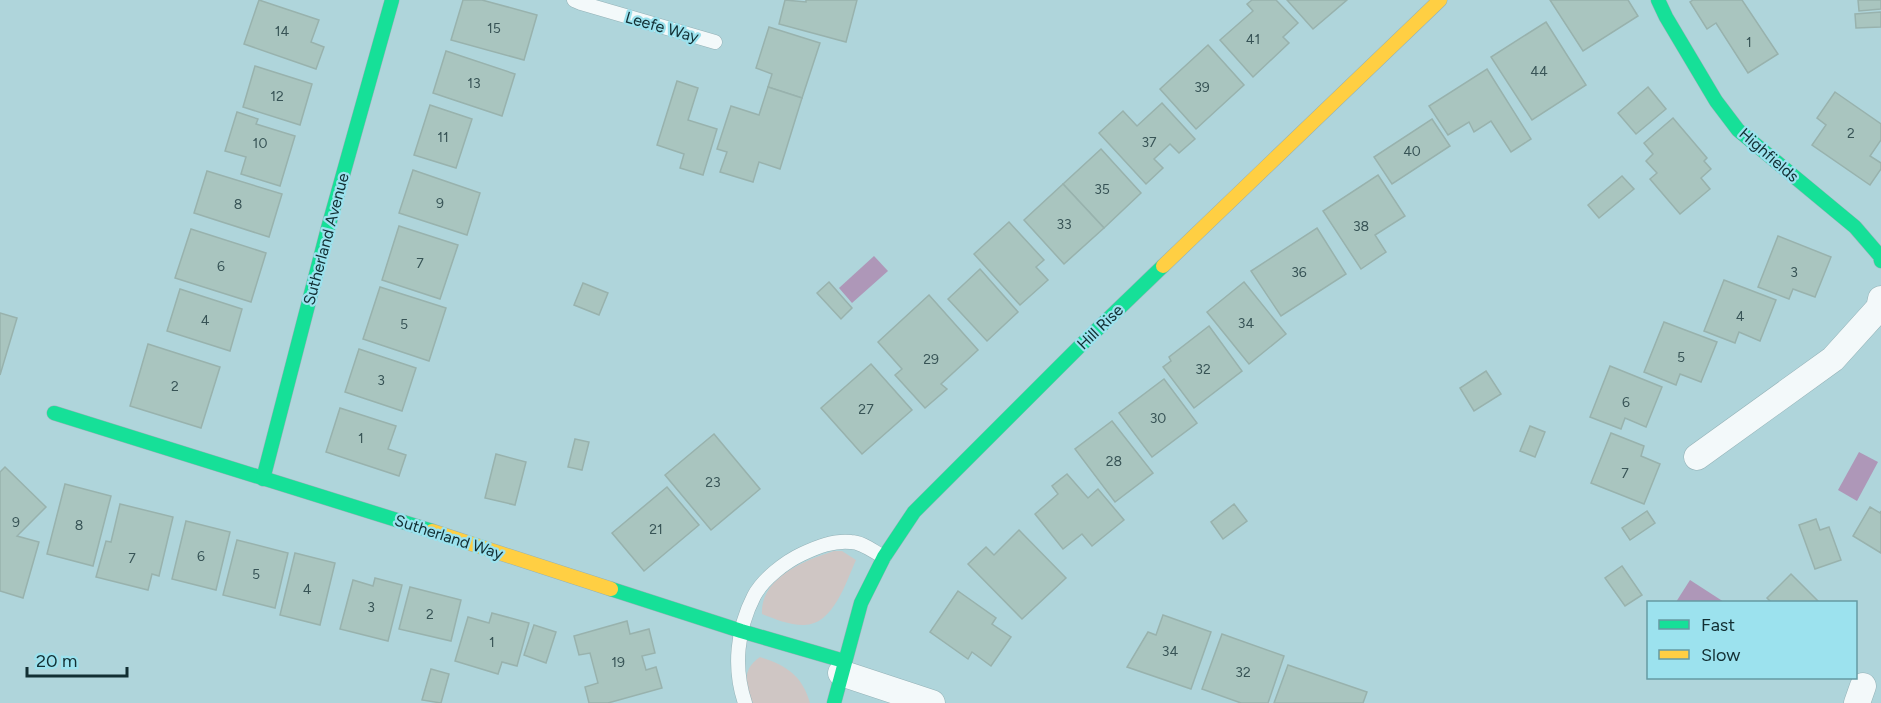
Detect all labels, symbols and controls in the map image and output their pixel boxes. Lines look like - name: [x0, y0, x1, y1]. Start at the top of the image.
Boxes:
- street label: Leefe Way: [623, 7, 701, 47]
- house number: 15: [487, 20, 501, 37]
- house number: 14: [275, 23, 290, 40]
- house number: 41: [1246, 31, 1260, 48]
- house number: 1: [1746, 34, 1752, 51]
- house number: 44: [1530, 63, 1548, 80]
- house number: 13: [467, 75, 481, 92]
- house number: 39: [1194, 79, 1210, 96]
- house number: 12: [270, 88, 284, 105]
- street label: Highfields: [1735, 124, 1803, 186]
- house number: 2: [1847, 125, 1855, 142]
- house number: 11: [437, 129, 449, 146]
- house number: 37: [1141, 134, 1157, 151]
- house number: 10: [253, 135, 267, 152]
- house number: 40: [1403, 143, 1421, 160]
- street label: Sutherland Avenue: [299, 171, 353, 307]
- house number: 35: [1094, 181, 1110, 198]
- house number: 9: [436, 195, 444, 212]
- house number: 8: [234, 196, 242, 213]
- house number: 33: [1056, 216, 1072, 233]
- house number: 38: [1353, 218, 1369, 235]
- house number: 7: [416, 255, 424, 272]
- house number: 6: [217, 258, 225, 275]
- house number: 36: [1291, 264, 1307, 281]
- house number: 3: [1790, 264, 1798, 281]
- street label: Hill Rise: [1073, 300, 1127, 354]
- house number: 4: [1736, 308, 1745, 325]
- house number: 4: [201, 312, 210, 329]
- house number: 34: [1238, 315, 1254, 332]
- house number: 5: [400, 316, 408, 333]
- house number: 5: [1677, 349, 1685, 366]
- house number: 29: [923, 351, 939, 368]
- house number: 32: [1195, 361, 1211, 378]
- house number: 3: [377, 372, 385, 389]
- house number: 2: [171, 378, 179, 395]
- house number: 6: [1622, 394, 1630, 411]
- house number: 27: [858, 401, 874, 418]
- house number: 30: [1150, 410, 1166, 427]
- house number: 1: [358, 430, 364, 447]
- house number: 28: [1106, 453, 1122, 470]
- house number: 7: [1621, 465, 1629, 482]
- house number: 23: [705, 474, 721, 491]
- street label: Sutherland Way: [392, 511, 506, 564]
- house number: 9: [12, 514, 20, 531]
- house number: 8: [75, 517, 83, 534]
- house number: 21: [649, 521, 663, 538]
- house number: 6: [197, 548, 205, 565]
- house number: 7: [128, 550, 136, 567]
- house number: 5: [252, 566, 260, 583]
- house number: 4: [303, 581, 312, 598]
- house number: 3: [367, 599, 375, 616]
- legend: [1647, 601, 1857, 679]
- house number: 2: [426, 606, 434, 623]
- text: Fast: [1701, 614, 1735, 636]
- house number: 1: [489, 634, 495, 651]
- scale bar: [27, 640, 128, 678]
- house number: 34: [1162, 643, 1178, 660]
- text: Slow: [1701, 644, 1740, 666]
- text: 20 m: [36, 650, 77, 672]
- house number: 19: [611, 654, 625, 671]
- house number: 32: [1235, 664, 1251, 681]

